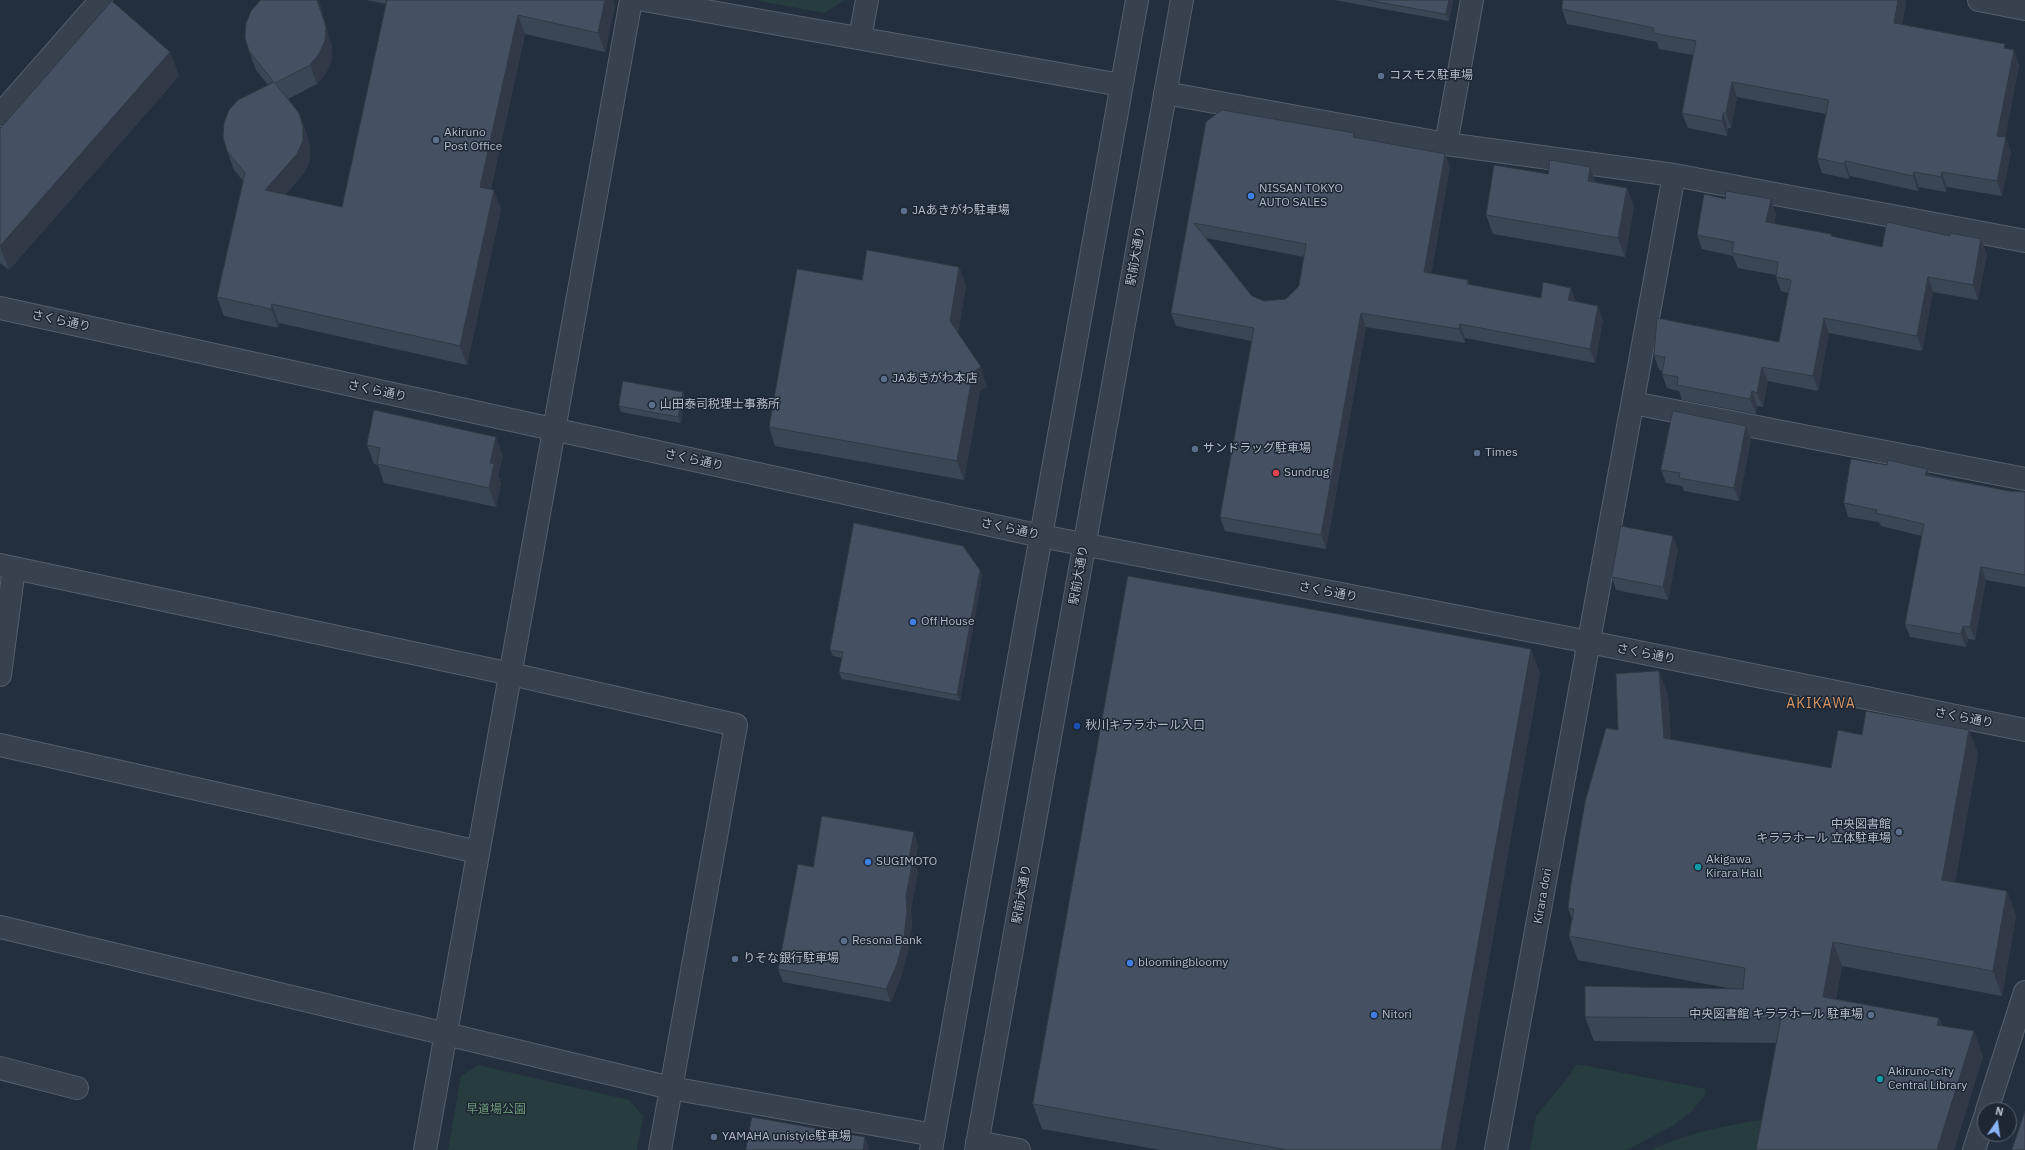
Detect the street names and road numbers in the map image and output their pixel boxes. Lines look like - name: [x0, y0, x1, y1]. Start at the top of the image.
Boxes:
- street label: 駅前大通り: [1124, 225, 1148, 287]
- street label: さくら通り: [30, 308, 92, 334]
- street label: さくら通り: [346, 378, 408, 404]
- street label: さくら通り: [663, 447, 725, 473]
- street label: さくら通り: [979, 516, 1041, 542]
- street label: 駅前大通り: [1067, 544, 1091, 606]
- street label: さくら通り: [1297, 579, 1359, 605]
- street label: さくら通り: [1615, 641, 1677, 667]
- street label: さくら通り: [1933, 705, 1995, 731]
- street label: 駅前大通り: [1010, 863, 1034, 925]
- street label: Kirara dori: [1531, 867, 1555, 925]

